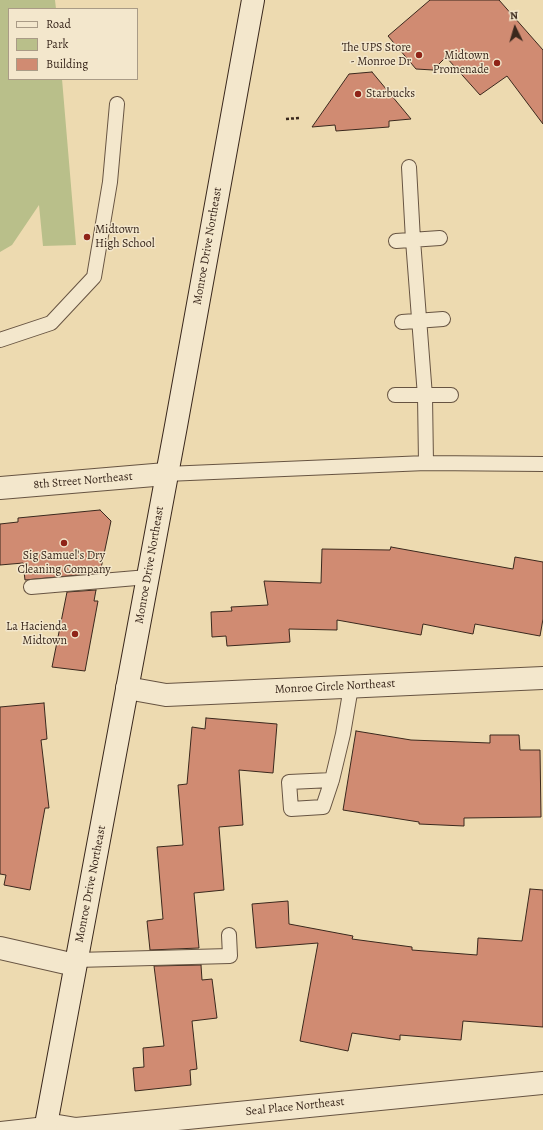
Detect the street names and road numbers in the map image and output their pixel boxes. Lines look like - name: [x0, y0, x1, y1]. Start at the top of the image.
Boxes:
- street label: Monroe Drive Northeast: [191, 186, 225, 306]
- street label: 8th Street Northeast: [33, 469, 133, 493]
- street label: Monroe Drive Northeast: [133, 505, 167, 625]
- street label: Monroe Circle Northeast: [274, 677, 396, 697]
- street label: Monroe Drive Northeast: [73, 824, 109, 944]
- street label: Seal Place Northeast: [245, 1095, 345, 1119]

